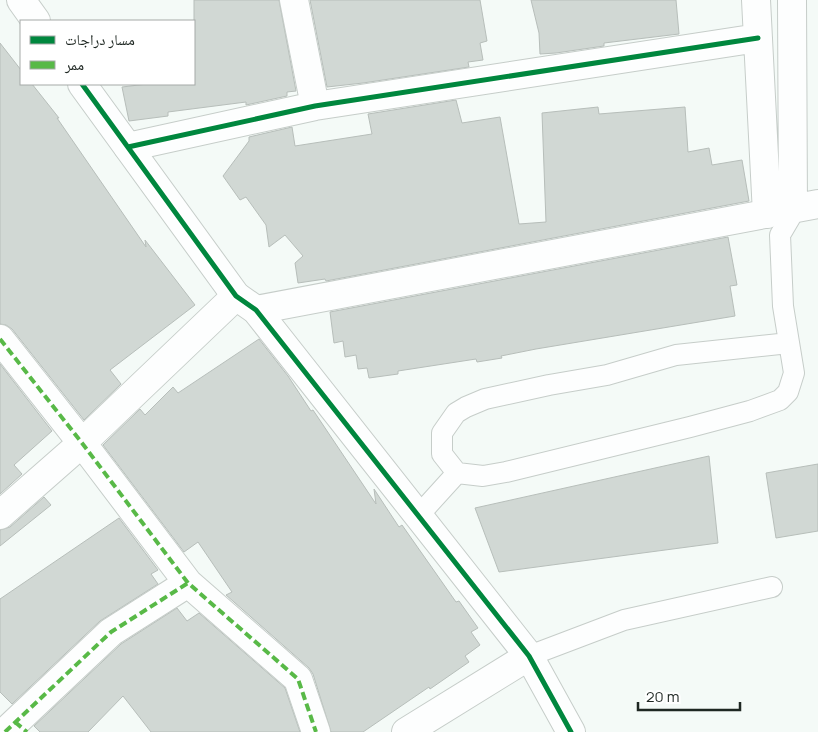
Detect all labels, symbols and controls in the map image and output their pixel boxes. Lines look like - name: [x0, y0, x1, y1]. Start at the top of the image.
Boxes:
- legend: [20, 20, 195, 85]
- text: مسار دراجات: [65, 29, 135, 50]
- text: ممر: [64, 54, 84, 75]
- scale bar: [638, 680, 740, 712]
- text: 20 m: [646, 686, 679, 707]

